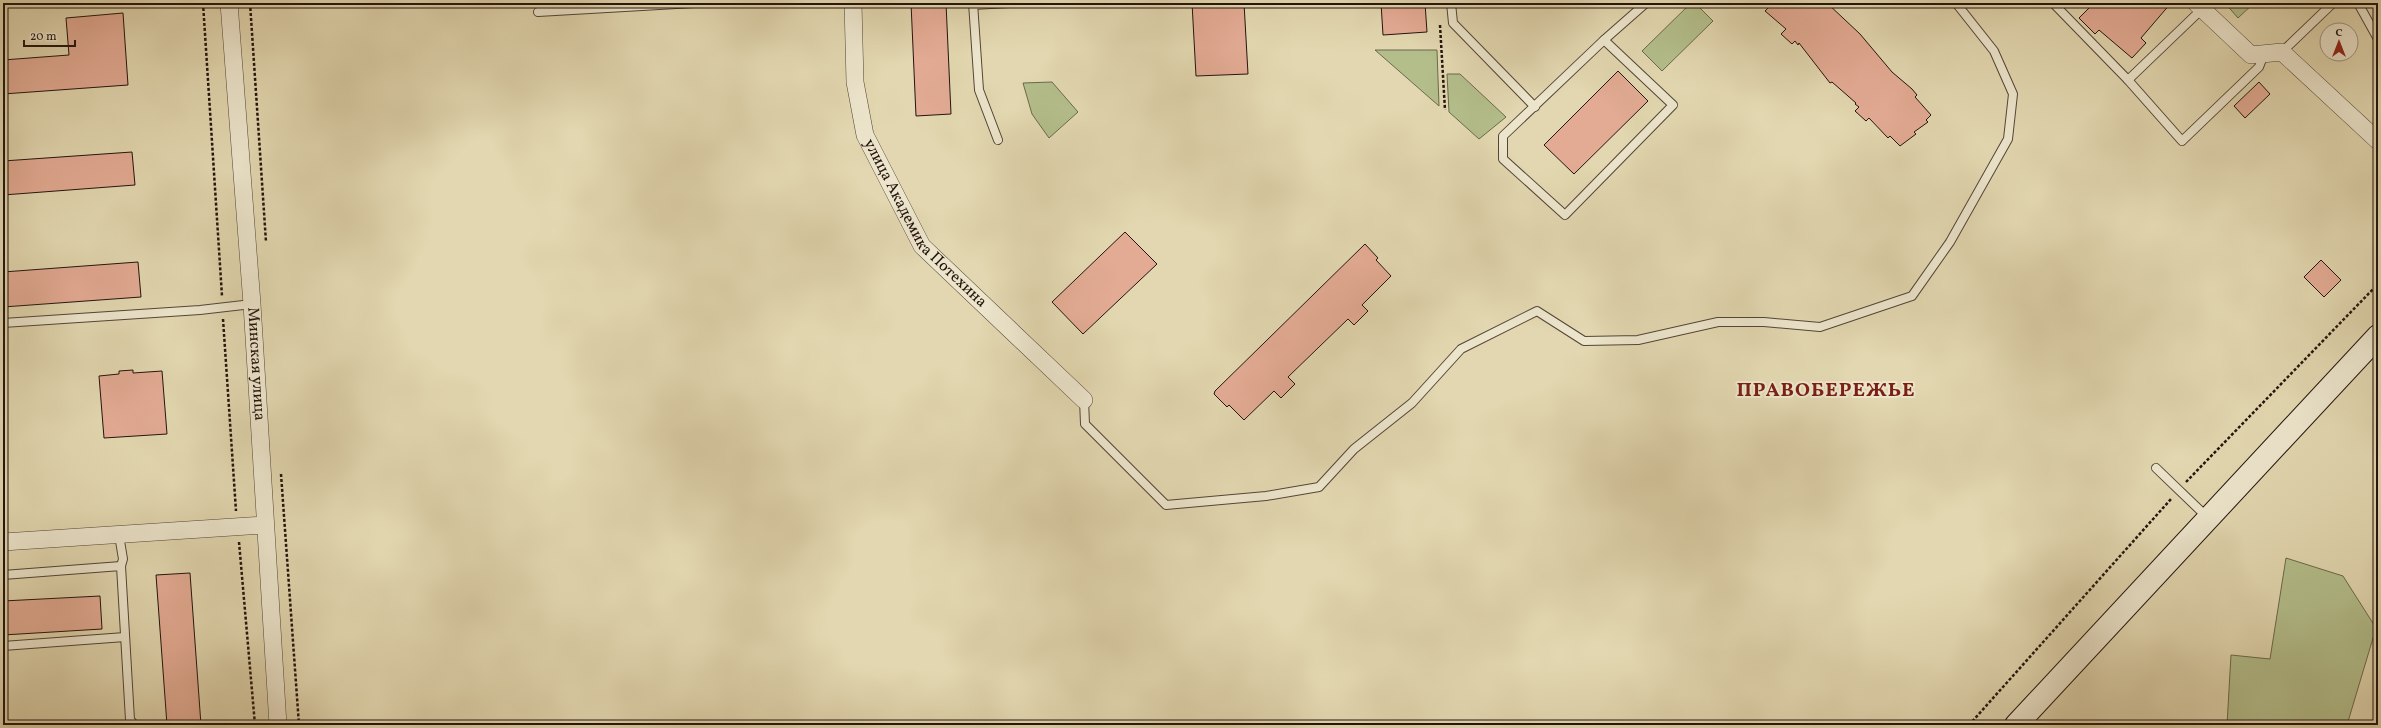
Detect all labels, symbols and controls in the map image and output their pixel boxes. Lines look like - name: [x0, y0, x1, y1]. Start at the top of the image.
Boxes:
- scale bar: [24, 22, 75, 48]
- north arrow: [2319, 22, 2359, 62]
- text: С: [2335, 26, 2343, 41]
- text: 20 m: [30, 29, 57, 45]
- street label: улица Академика Потехина: [858, 135, 992, 313]
- street label: Минская улица: [241, 307, 270, 421]
- district label: ПРАВОБЕРЕЖЬЕ: [1736, 377, 1916, 405]

